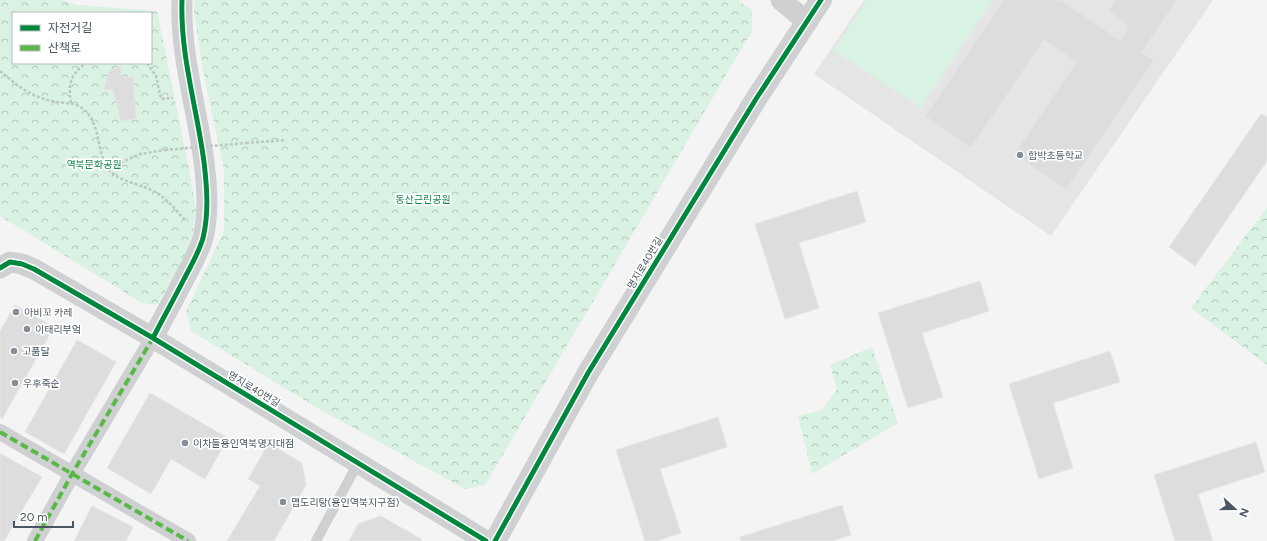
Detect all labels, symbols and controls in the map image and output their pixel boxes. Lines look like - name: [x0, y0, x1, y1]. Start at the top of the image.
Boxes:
- legend: [12, 12, 152, 64]
- text: 자전거길: [48, 21, 92, 35]
- text: 산책로: [48, 41, 81, 55]
- place label: 함박초등학교: [1028, 149, 1083, 162]
- marker: 함박초등학교: [1015, 150, 1025, 160]
- park label: 역북문화공원: [66, 158, 122, 171]
- park label: 동산근린공원: [395, 193, 451, 206]
- street label: 명지로40번길: [624, 235, 666, 291]
- place label: 아비꼬 카레: [24, 306, 72, 319]
- marker: 아비꼬 카레: [11, 307, 21, 317]
- place label: 이태리부엌: [35, 323, 81, 336]
- marker: 이태리부엌: [22, 324, 32, 334]
- place label: 고품달: [22, 345, 50, 358]
- marker: 고품달: [9, 346, 19, 356]
- street label: 명지로40번길: [226, 368, 282, 410]
- place label: 우후죽순: [23, 377, 60, 390]
- marker: 우후죽순: [10, 378, 20, 388]
- place label: 이차돌용인역북명지대점: [193, 437, 294, 450]
- marker: 이차돌용인역북명지대점: [180, 438, 190, 448]
- north arrow: [1215, 489, 1255, 529]
- place label: 맵도리탕(용인역북지구점): [291, 496, 399, 509]
- marker: 맵도리탕(용인역북지구점): [278, 497, 288, 507]
- scale bar: [14, 503, 73, 529]
- text: N: [1236, 506, 1251, 519]
- text: 20 m: [20, 510, 48, 524]

